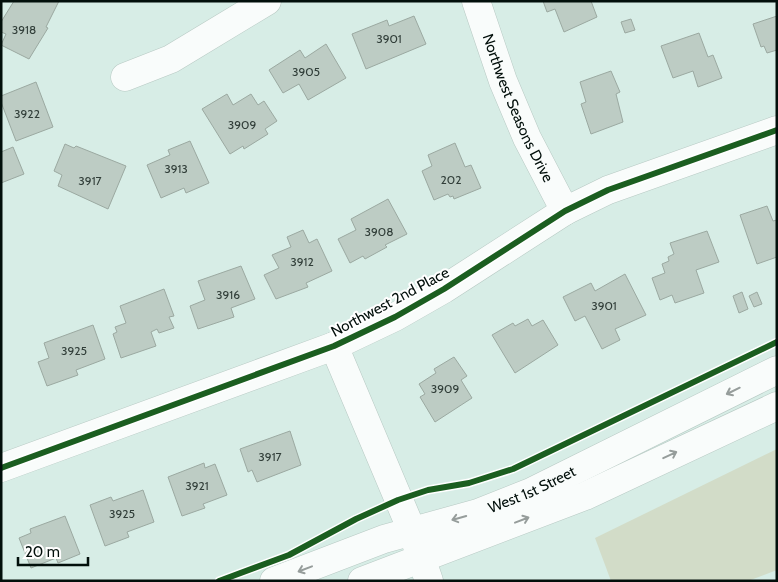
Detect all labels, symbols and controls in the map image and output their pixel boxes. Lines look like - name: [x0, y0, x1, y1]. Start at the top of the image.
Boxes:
- house number: 3918: [12, 22, 36, 37]
- house number: 3901: [376, 31, 402, 46]
- street label: Northwest Seasons Drive: [479, 32, 557, 185]
- house number: 3905: [292, 64, 320, 79]
- house number: 3922: [14, 106, 40, 121]
- house number: 3909: [228, 117, 256, 132]
- house number: 3913: [164, 161, 188, 176]
- house number: 202: [441, 172, 461, 187]
- house number: 3917: [78, 173, 102, 188]
- house number: 3908: [365, 224, 393, 239]
- house number: 3912: [290, 254, 314, 269]
- street label: Northwest 2nd Place: [328, 263, 452, 341]
- house number: 3916: [216, 287, 240, 302]
- house number: 3901: [591, 298, 617, 313]
- house number: 3925: [61, 343, 87, 358]
- house number: 3909: [431, 381, 459, 396]
- one-way arrow: [726, 387, 741, 397]
- house number: 3917: [258, 449, 282, 464]
- one-way arrow: [662, 449, 677, 459]
- street label: West 1st Street: [486, 462, 579, 517]
- house number: 3921: [185, 478, 209, 493]
- house number: 3925: [109, 506, 135, 521]
- one-way arrow: [451, 514, 467, 523]
- one-way arrow: [514, 515, 529, 525]
- scale bar: [18, 534, 88, 566]
- text: 20 m: [25, 543, 60, 561]
- one-way arrow: [298, 565, 313, 574]

